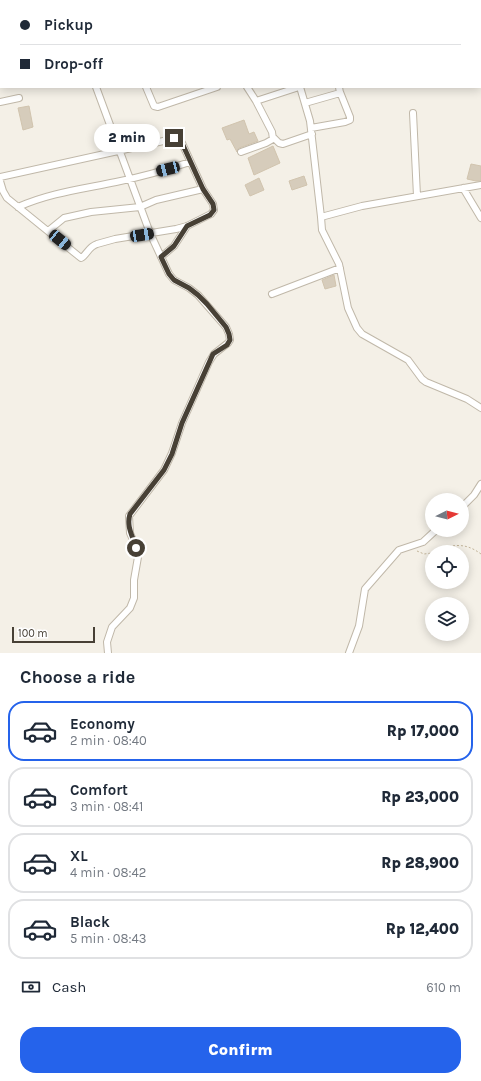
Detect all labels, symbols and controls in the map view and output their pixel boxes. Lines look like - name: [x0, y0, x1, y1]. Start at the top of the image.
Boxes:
- text: Pickup: [44, 16, 93, 34]
- text: Drop-off: [44, 55, 103, 73]
- callout: 2 min: [94, 124, 160, 152]
- route end: [165, 129, 183, 147]
- text: 2 min: [108, 130, 146, 145]
- car: [155, 160, 181, 178]
- car: [129, 227, 155, 243]
- car: [47, 228, 73, 252]
- north arrow: [425, 493, 469, 537]
- map controls: [425, 493, 469, 641]
- route start: [127, 539, 145, 557]
- button: locate: [425, 545, 469, 589]
- button: layers: [425, 597, 469, 641]
- scale bar: [12, 625, 95, 644]
- text: 100 m: [18, 627, 48, 640]
- text: Choose a ride: [20, 666, 135, 688]
- icon: car: [22, 713, 58, 749]
- text: Economy: [70, 715, 135, 733]
- text: Rp 17,000: [387, 722, 459, 740]
- text: 2 min · 08:40: [70, 733, 147, 748]
- icon: car: [22, 779, 58, 815]
- text: Comfort: [70, 781, 128, 799]
- text: Rp 23,000: [381, 788, 459, 806]
- text: 3 min · 08:41: [70, 799, 143, 814]
- icon: car: [22, 845, 58, 881]
- text: XL: [70, 847, 88, 865]
- text: Rp 28,900: [381, 854, 459, 872]
- text: 4 min · 08:42: [70, 865, 146, 880]
- icon: car: [22, 911, 58, 947]
- text: Black: [70, 913, 110, 931]
- text: Rp 12,400: [386, 920, 459, 938]
- text: 5 min · 08:43: [70, 931, 146, 946]
- icon: cash: [20, 976, 42, 998]
- text: Cash: [52, 978, 86, 996]
- text: 610 m: [426, 980, 461, 995]
- button: Confirm: [20, 1027, 461, 1073]

